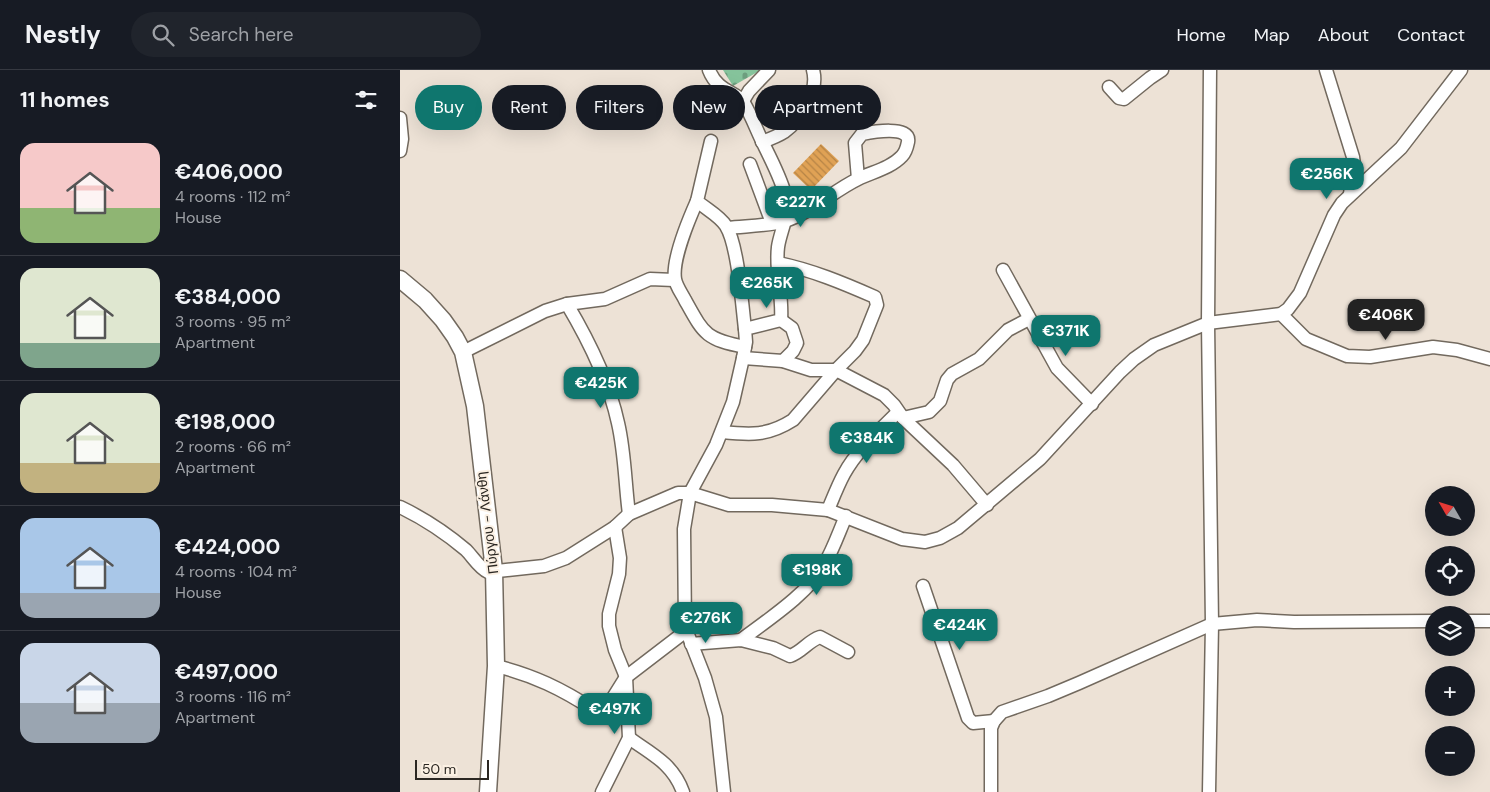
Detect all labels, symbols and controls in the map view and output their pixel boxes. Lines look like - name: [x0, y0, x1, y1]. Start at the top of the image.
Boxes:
- search box: [131, 12, 481, 57]
- text: Nestly: [25, 19, 101, 50]
- icon: search: [149, 21, 177, 49]
- text: Search here: [189, 22, 294, 47]
- text: Home: [1176, 23, 1226, 47]
- text: Map: [1254, 23, 1290, 47]
- text: About: [1318, 23, 1369, 47]
- text: Contact: [1397, 23, 1465, 47]
- chip: Buy: [415, 85, 482, 130]
- chip: Rent: [492, 85, 566, 130]
- chip: Filters: [576, 85, 663, 130]
- chip: New: [673, 85, 745, 130]
- chip: Apartment: [755, 85, 881, 130]
- text: 11 homes: [20, 86, 110, 114]
- icon: filters: [352, 86, 380, 114]
- text: €406,000: [175, 158, 283, 186]
- pin: €256K: [1292, 158, 1362, 200]
- icon: home: [60, 163, 120, 223]
- text: €256K: [1301, 163, 1353, 184]
- text: 4 rooms · 112 m²: [175, 186, 291, 207]
- pin: €227K: [766, 186, 836, 228]
- text: €227K: [776, 191, 826, 212]
- text: House: [175, 207, 222, 228]
- pin: €265K: [732, 266, 802, 309]
- text: €265K: [741, 272, 793, 293]
- text: €384,000: [175, 283, 281, 311]
- icon: home: [60, 288, 120, 348]
- pin: €406K: [1351, 298, 1421, 341]
- text: €406K: [1359, 304, 1413, 325]
- text: 3 rooms · 95 m²: [175, 311, 291, 332]
- pin: €371K: [1031, 314, 1101, 357]
- text: €371K: [1042, 320, 1090, 341]
- text: Apartment: [175, 332, 255, 353]
- pin: €425K: [566, 366, 636, 409]
- text: €425K: [575, 372, 627, 393]
- text: €198,000: [175, 408, 275, 436]
- icon: home: [60, 413, 120, 473]
- pin: €384K: [832, 422, 902, 464]
- text: €384K: [840, 427, 894, 448]
- text: 2 rooms · 66 m²: [175, 436, 291, 457]
- text: Apartment: [175, 457, 255, 478]
- street label: Πύργου - Λάνθη: [472, 471, 502, 575]
- north arrow: [1425, 486, 1475, 536]
- map controls: [1425, 486, 1475, 776]
- text: €424,000: [175, 533, 280, 561]
- icon: home: [60, 538, 120, 598]
- button: locate: [1425, 546, 1475, 596]
- pin: €198K: [782, 554, 852, 596]
- text: €198K: [792, 559, 842, 580]
- text: 4 rooms · 104 m²: [175, 561, 297, 582]
- text: House: [175, 582, 222, 603]
- pin: €276K: [671, 602, 741, 644]
- button: layers: [1425, 606, 1475, 656]
- text: €276K: [681, 607, 731, 628]
- pin: €424K: [925, 608, 995, 651]
- text: €424K: [933, 614, 987, 635]
- text: €497,000: [175, 658, 278, 686]
- icon: home: [60, 663, 120, 723]
- button: +: [1425, 666, 1475, 716]
- text: 3 rooms · 116 m²: [175, 686, 291, 707]
- pin: €497K: [580, 692, 650, 735]
- text: €497K: [589, 698, 641, 719]
- text: Apartment: [175, 707, 255, 728]
- button: −: [1425, 726, 1475, 776]
- scale bar: [415, 757, 489, 780]
- text: 50 m: [422, 760, 456, 778]

